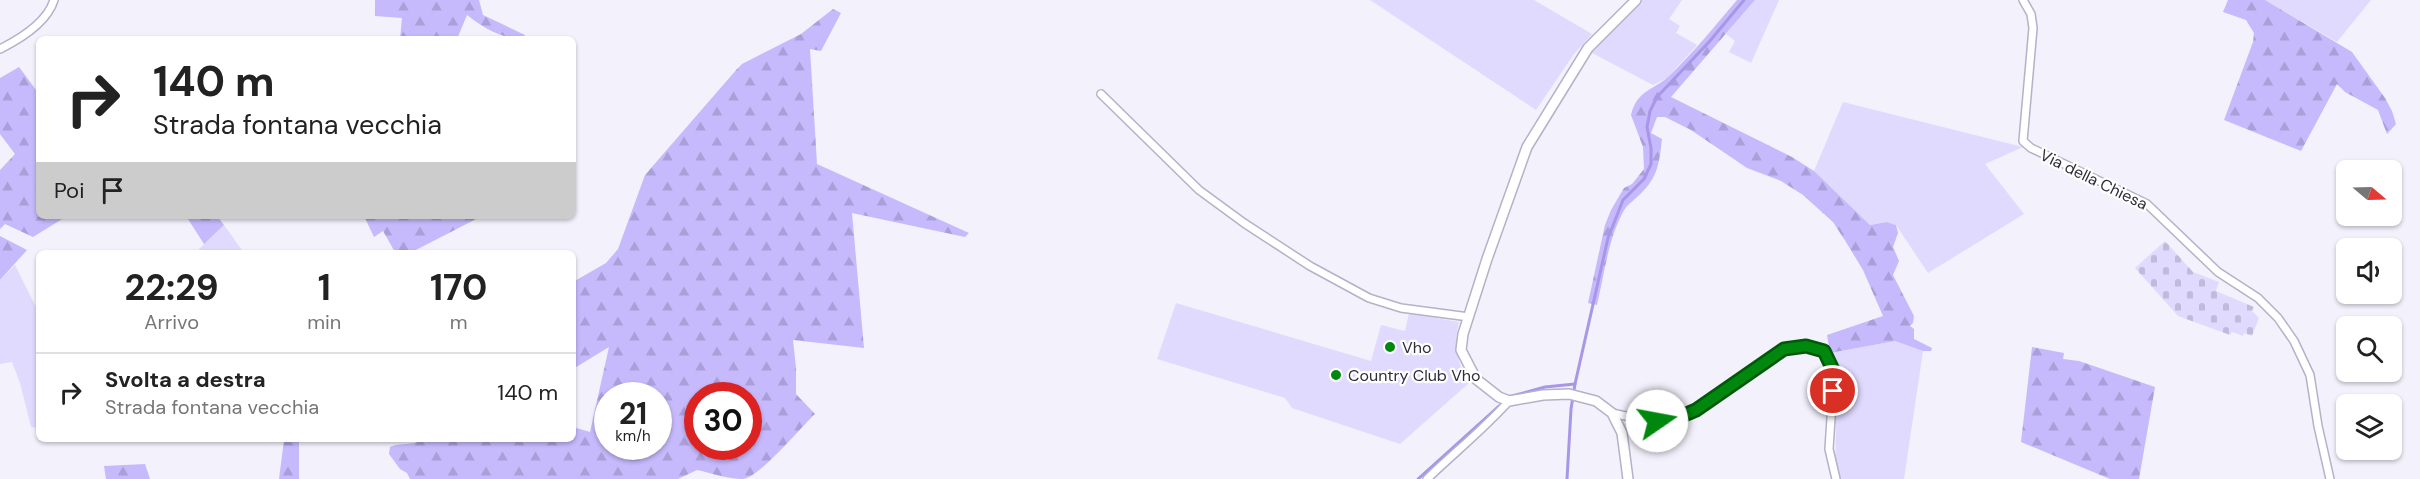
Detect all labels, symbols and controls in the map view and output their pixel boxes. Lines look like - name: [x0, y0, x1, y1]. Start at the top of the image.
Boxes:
- text: 140 m: [153, 54, 275, 109]
- icon: right: [54, 60, 132, 138]
- text: Strada fontana vecchia: [153, 107, 442, 142]
- street label: Via della Chiesa: [2037, 144, 2151, 215]
- north arrow: [2336, 160, 2402, 226]
- map controls: [2336, 160, 2402, 460]
- icon: arrive: [96, 174, 129, 207]
- text: Poi: [54, 176, 84, 205]
- button: sound: [2336, 238, 2402, 304]
- text: 22:29: [125, 264, 219, 311]
- text: 1: [318, 264, 331, 311]
- text: 170: [430, 264, 487, 311]
- text: Arrivo: [144, 309, 199, 335]
- text: min: [307, 309, 341, 335]
- text: m: [450, 309, 468, 335]
- button: search: [2336, 316, 2402, 382]
- place label: Vho: [1402, 337, 1431, 358]
- marker: Vho: [1383, 340, 1397, 354]
- text: Svolta a destra: [105, 365, 266, 394]
- place label: Country Club Vho: [1348, 365, 1481, 386]
- pin: [1807, 365, 1858, 416]
- marker: Country Club Vho: [1329, 368, 1343, 382]
- icon: arrive: [1816, 374, 1849, 407]
- icon: right: [54, 376, 87, 409]
- text: 140 m: [497, 378, 558, 407]
- speed limit sign: 30: [684, 382, 762, 460]
- position arrow: [1625, 389, 1689, 453]
- text: Strada fontana vecchia: [105, 394, 319, 420]
- text: 21: [619, 394, 647, 433]
- button: layers: [2336, 394, 2402, 460]
- text: km/h: [615, 426, 651, 446]

